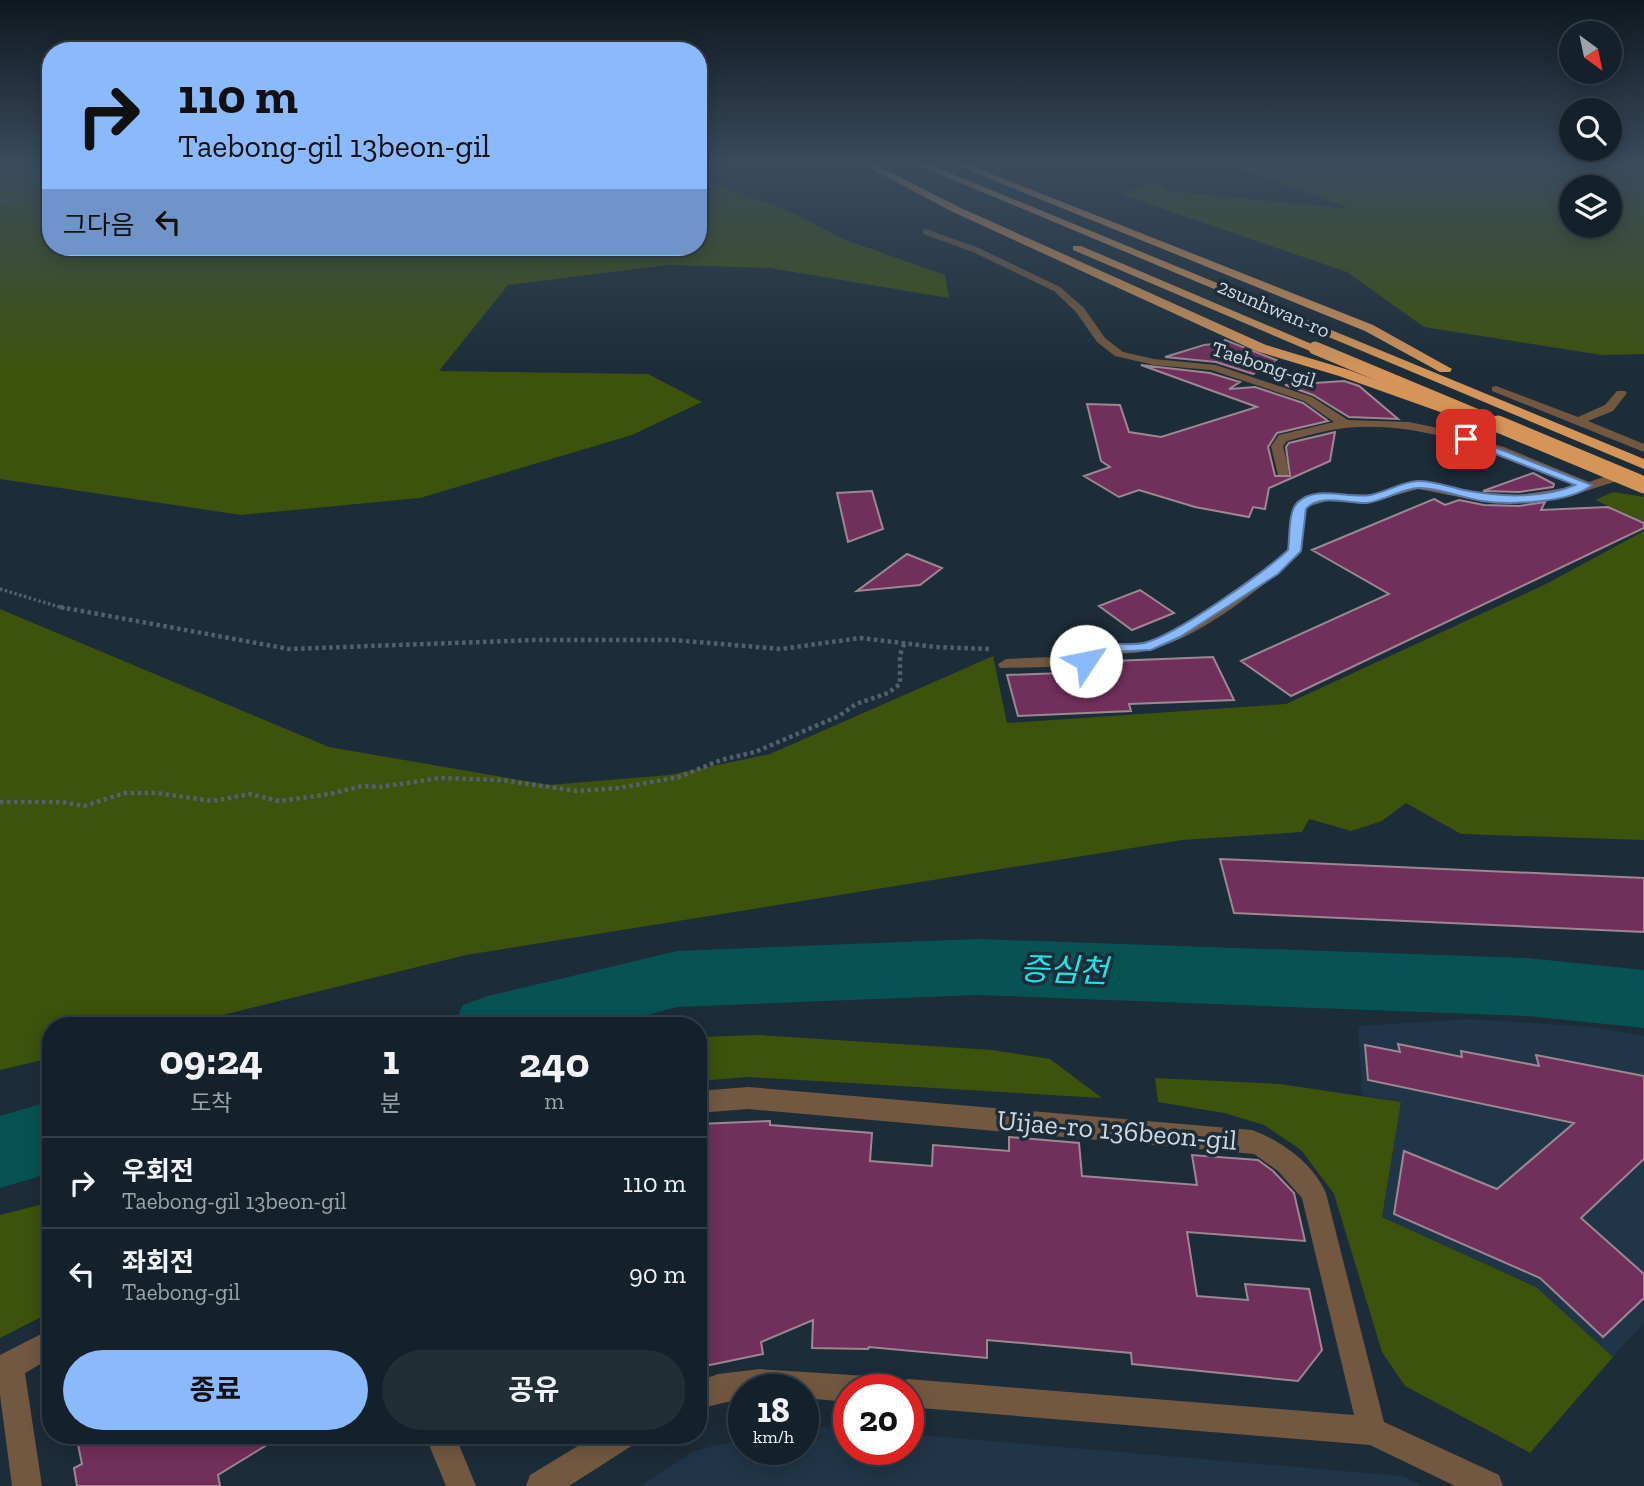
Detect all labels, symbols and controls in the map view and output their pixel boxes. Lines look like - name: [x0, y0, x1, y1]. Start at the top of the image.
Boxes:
- north arrow: [1559, 21, 1622, 84]
- map controls: [1559, 21, 1622, 238]
- text: 110 m: [178, 67, 298, 126]
- icon: right: [63, 70, 154, 161]
- button: search: [1559, 98, 1622, 161]
- text: Taebong-gil 13beon-gil: [178, 127, 490, 165]
- button: layers: [1559, 175, 1622, 238]
- icon: left: [149, 203, 187, 241]
- text: 그다음: [63, 209, 135, 241]
- street label: 2sunhwan-ro: [1214, 273, 1334, 343]
- street label: Taebong-gil: [1209, 335, 1320, 393]
- pin: [1436, 409, 1496, 469]
- icon: arrive: [1447, 420, 1485, 458]
- position arrow: [1049, 624, 1123, 698]
- water label: 증심천: [1019, 949, 1112, 991]
- text: 09:24: [159, 1034, 263, 1085]
- text: 1: [382, 1034, 399, 1085]
- text: 240: [519, 1037, 590, 1088]
- text: m: [544, 1087, 564, 1115]
- text: 도착: [190, 1089, 232, 1117]
- text: 분: [380, 1089, 402, 1117]
- street label: Uijae-ro 136beon-gil: [996, 1103, 1238, 1157]
- text: 우회전: [122, 1155, 194, 1187]
- icon: right: [63, 1164, 101, 1202]
- text: 110 m: [623, 1167, 686, 1199]
- text: Taebong-gil 13beon-gil: [122, 1187, 347, 1215]
- text: 좌회전: [122, 1246, 194, 1278]
- icon: left: [63, 1255, 101, 1293]
- text: 90 m: [629, 1258, 686, 1290]
- text: Taebong-gil: [122, 1278, 240, 1306]
- button: 종료: [63, 1350, 368, 1430]
- button: 공유: [382, 1350, 686, 1430]
- speed limit sign: 20: [833, 1374, 924, 1465]
- text: 18: [757, 1389, 790, 1431]
- text: km/h: [753, 1426, 794, 1448]

